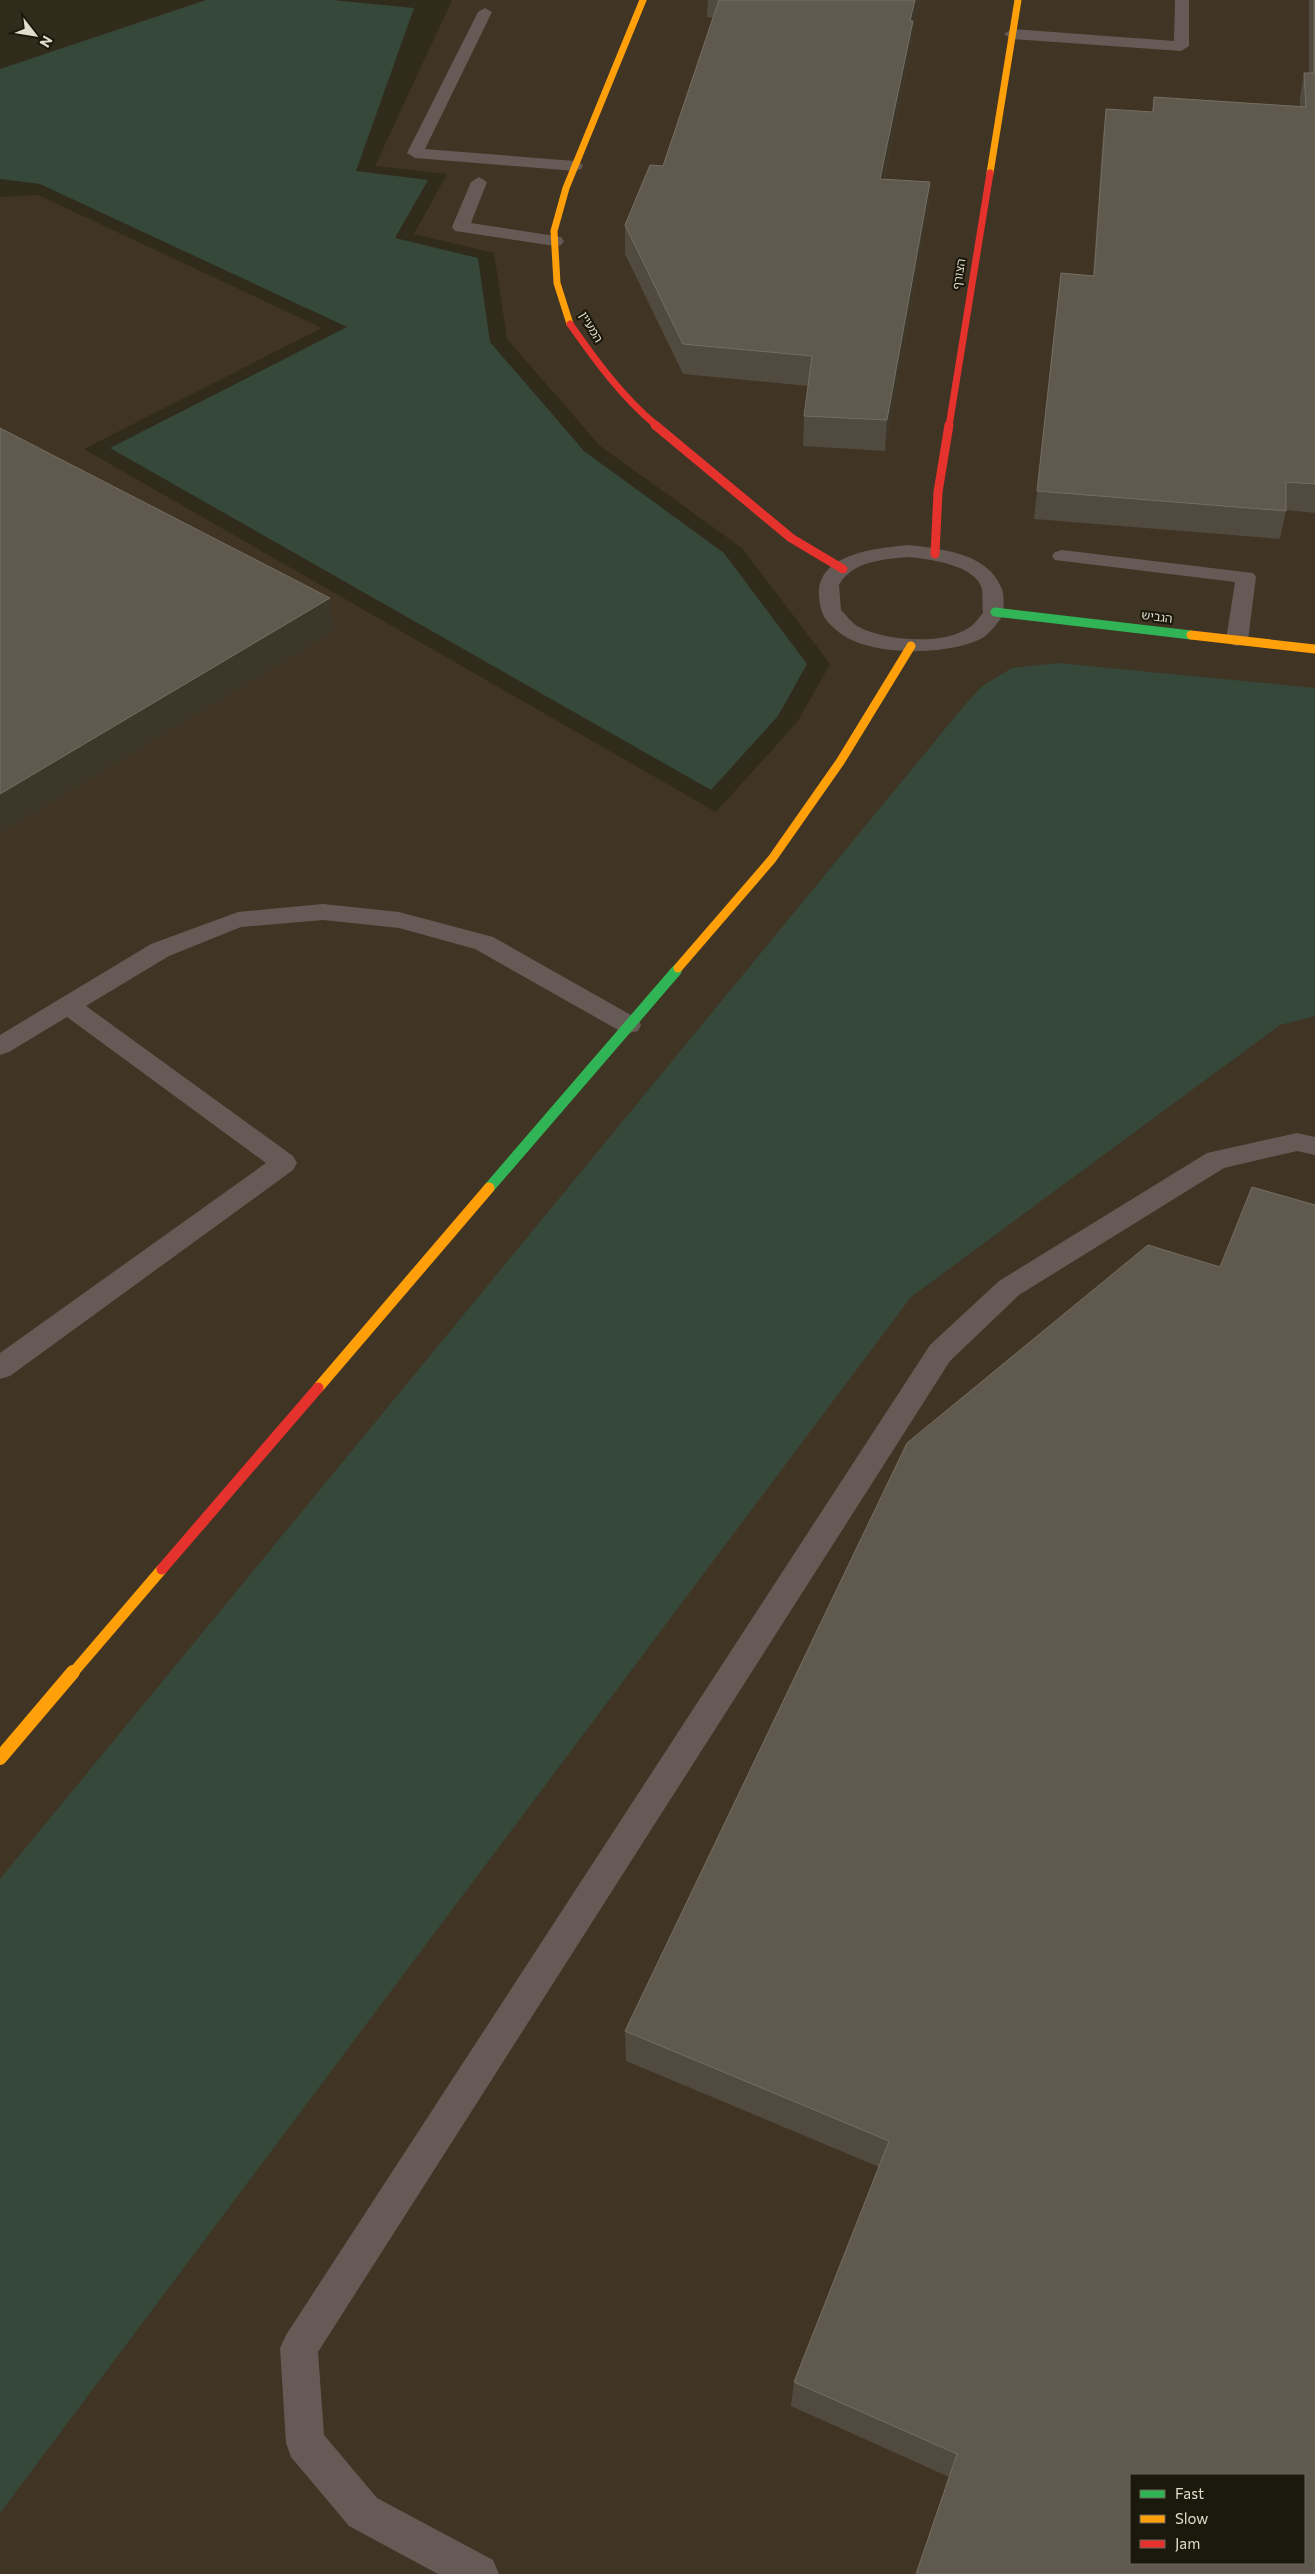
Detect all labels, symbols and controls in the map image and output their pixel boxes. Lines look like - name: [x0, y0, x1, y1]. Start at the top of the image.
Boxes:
- north arrow: [10, 10, 60, 60]
- text: N: [37, 33, 57, 51]
- street label: הצורף: [949, 257, 967, 290]
- street label: המעיין: [577, 308, 607, 344]
- street label: הגביש: [1141, 607, 1173, 625]
- legend: [1130, 2474, 1305, 2564]
- text: Fast: [1175, 2484, 1204, 2502]
- text: Slow: [1175, 2509, 1208, 2527]
- text: Jam: [1175, 2534, 1200, 2552]

